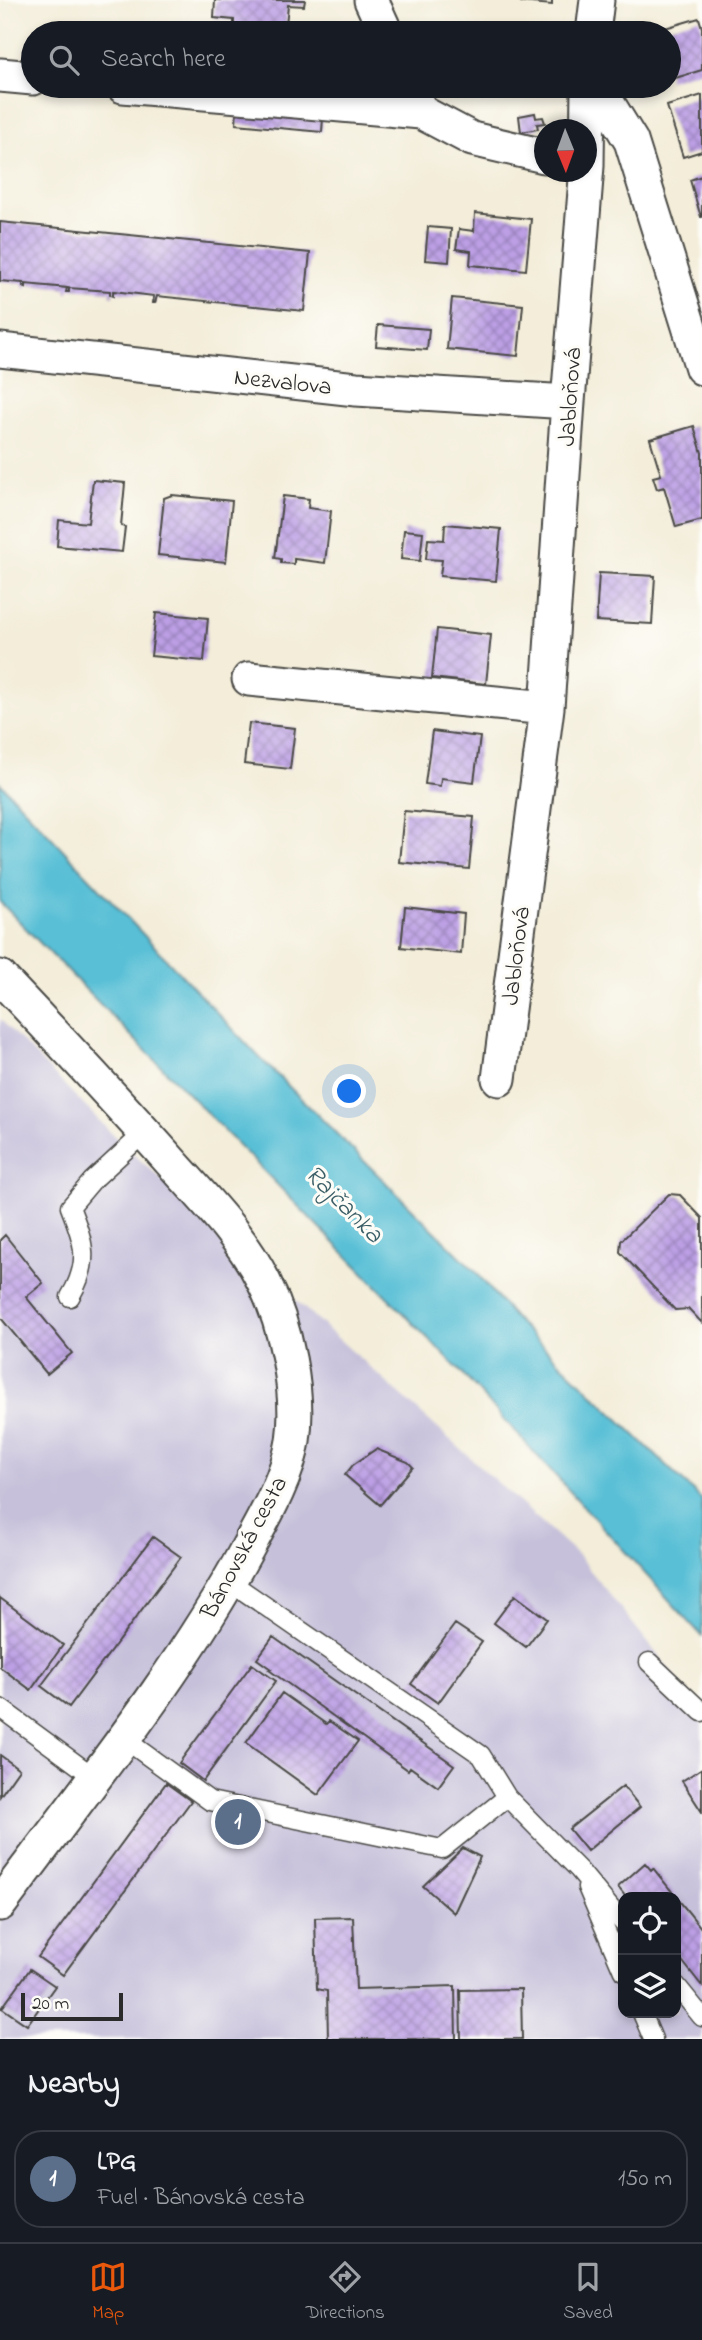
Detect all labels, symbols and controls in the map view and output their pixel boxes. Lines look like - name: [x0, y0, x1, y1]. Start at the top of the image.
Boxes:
- search box: [21, 21, 681, 98]
- icon: search: [45, 41, 83, 79]
- text: Search here: [101, 41, 226, 79]
- north arrow: [534, 119, 597, 182]
- street label: Jabloňová: [551, 347, 592, 448]
- street label: Nezvalova: [232, 361, 333, 406]
- street label: Jabloňová: [494, 905, 541, 1007]
- your location: [332, 1074, 366, 1108]
- water label: Rajčanka: [295, 1157, 391, 1254]
- street label: Bánovská cesta: [192, 1470, 298, 1627]
- pin: 1: [215, 1796, 261, 1848]
- map controls: [618, 1892, 681, 2018]
- button: locate: [618, 1892, 681, 1955]
- button: layers: [618, 1955, 681, 2018]
- scale bar: [21, 1990, 122, 2022]
- text: 20 m: [32, 1991, 69, 2018]
- text: Nearby: [28, 2063, 120, 2107]
- text: LPG: [97, 2144, 136, 2182]
- text: 1: [49, 2163, 57, 2196]
- text: 150 m: [618, 2163, 672, 2196]
- text: Fuel · Bánovská cesta: [97, 2182, 305, 2215]
- tab: Map: [89, 2258, 127, 2327]
- tab: Directions: [306, 2258, 385, 2327]
- tab: Saved: [563, 2258, 613, 2327]

